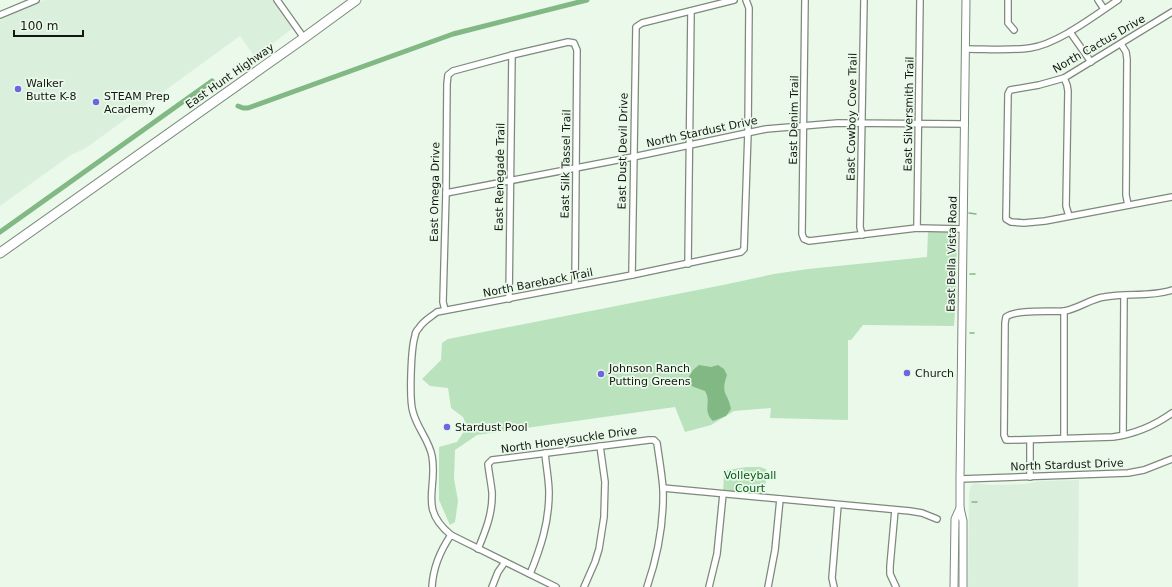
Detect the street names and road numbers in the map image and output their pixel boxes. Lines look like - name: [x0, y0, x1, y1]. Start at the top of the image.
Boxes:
- street label: North Cactus Drive: [1050, 12, 1148, 76]
- street label: East Hunt Highway: [183, 40, 277, 111]
- street label: East Cowboy Cove Trail: [844, 53, 860, 181]
- street label: East Silversmith Trail: [901, 56, 917, 172]
- street label: East Denim Trail: [787, 75, 801, 165]
- street label: East Dust Devil Drive: [615, 92, 631, 210]
- street label: East Silk Tassel Trail: [559, 109, 573, 219]
- street label: North Stardust Drive: [645, 114, 759, 150]
- street label: East Renegade Trail: [493, 123, 507, 231]
- street label: East Omega Drive: [428, 142, 442, 242]
- street label: East Bella Vista Road: [944, 196, 960, 312]
- street label: North Bareback Trail: [482, 266, 594, 300]
- street label: North Honeysuckle Drive: [500, 424, 638, 456]
- street label: North Stardust Drive: [1010, 457, 1124, 473]

